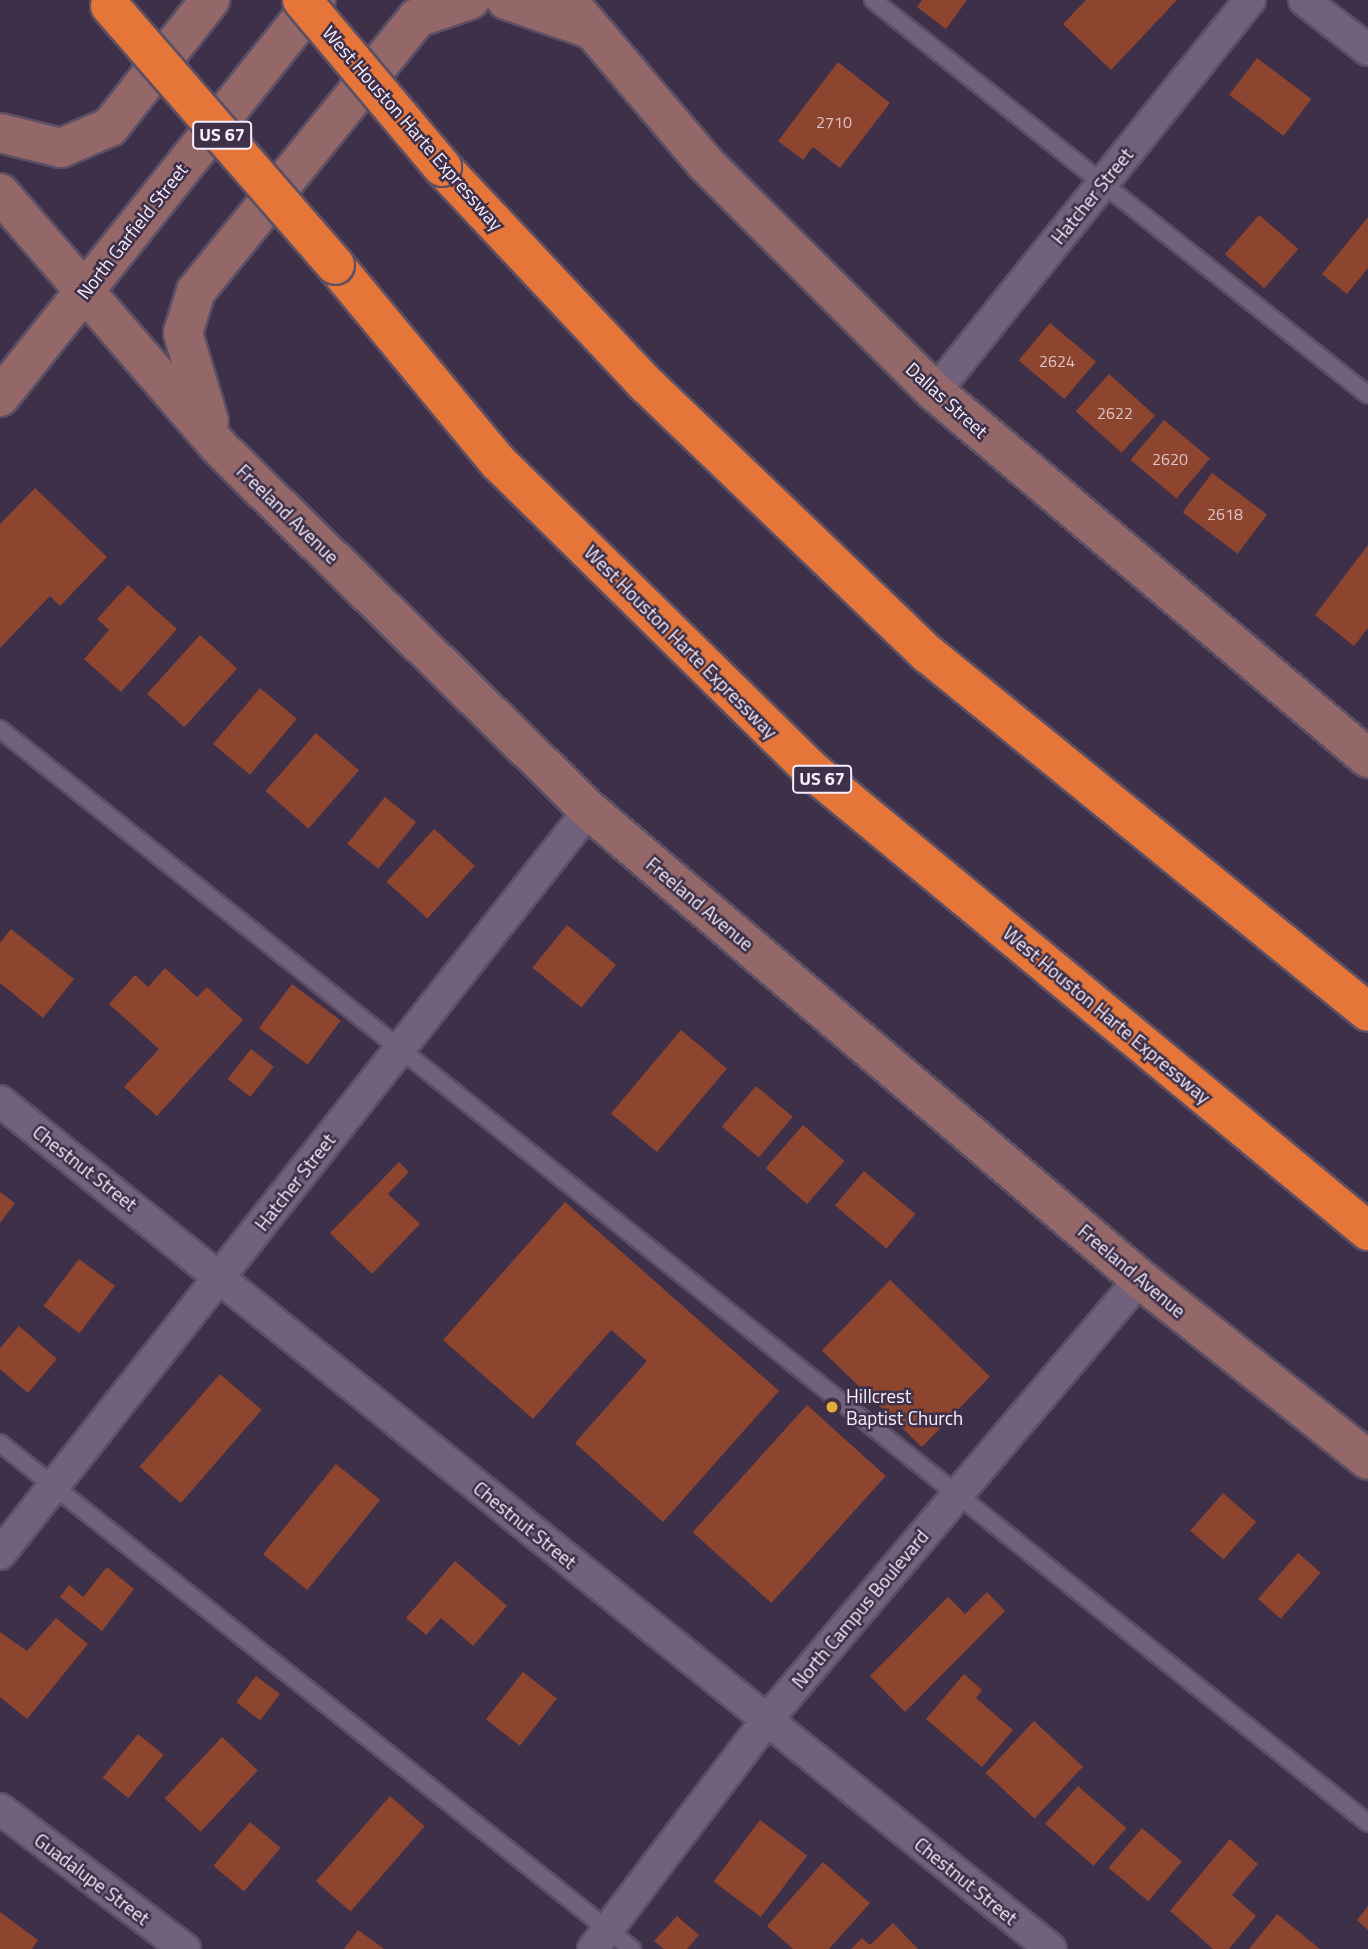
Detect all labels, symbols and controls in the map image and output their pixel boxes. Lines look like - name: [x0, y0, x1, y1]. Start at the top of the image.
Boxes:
- street label: West Houston Harte Expressway: [318, 21, 508, 235]
- house number: 2710: [816, 112, 852, 132]
- road number: US 67: [190, 120, 254, 150]
- street label: Hatcher Street: [1046, 143, 1138, 249]
- street label: North Garfield Street: [72, 159, 192, 303]
- house number: 2624: [1039, 351, 1075, 371]
- street label: Dallas Street: [901, 357, 993, 443]
- house number: 2622: [1097, 403, 1133, 423]
- house number: 2620: [1152, 449, 1188, 469]
- street label: Freeland Avenue: [232, 460, 344, 568]
- house number: 2618: [1207, 504, 1243, 524]
- street label: West Houston Harte Expressway: [580, 541, 782, 743]
- road number: US 67: [790, 764, 854, 794]
- street label: Freeland Avenue: [642, 853, 758, 955]
- street label: West Houston Harte Expressway: [999, 922, 1215, 1108]
- street label: Chestnut Street: [28, 1120, 142, 1216]
- street label: Hatcher Street: [250, 1129, 340, 1235]
- street label: Freeland Avenue: [1074, 1220, 1190, 1322]
- place label: Hillcrest Baptist Church: [846, 1385, 963, 1429]
- marker: Hillcrest Baptist Church: [824, 1399, 840, 1415]
- street label: Chestnut Street: [469, 1477, 581, 1573]
- street label: North Campus Boulevard: [787, 1525, 933, 1693]
- street label: Guadalupe Street: [30, 1828, 154, 1930]
- street label: Chestnut Street: [910, 1833, 1022, 1929]

